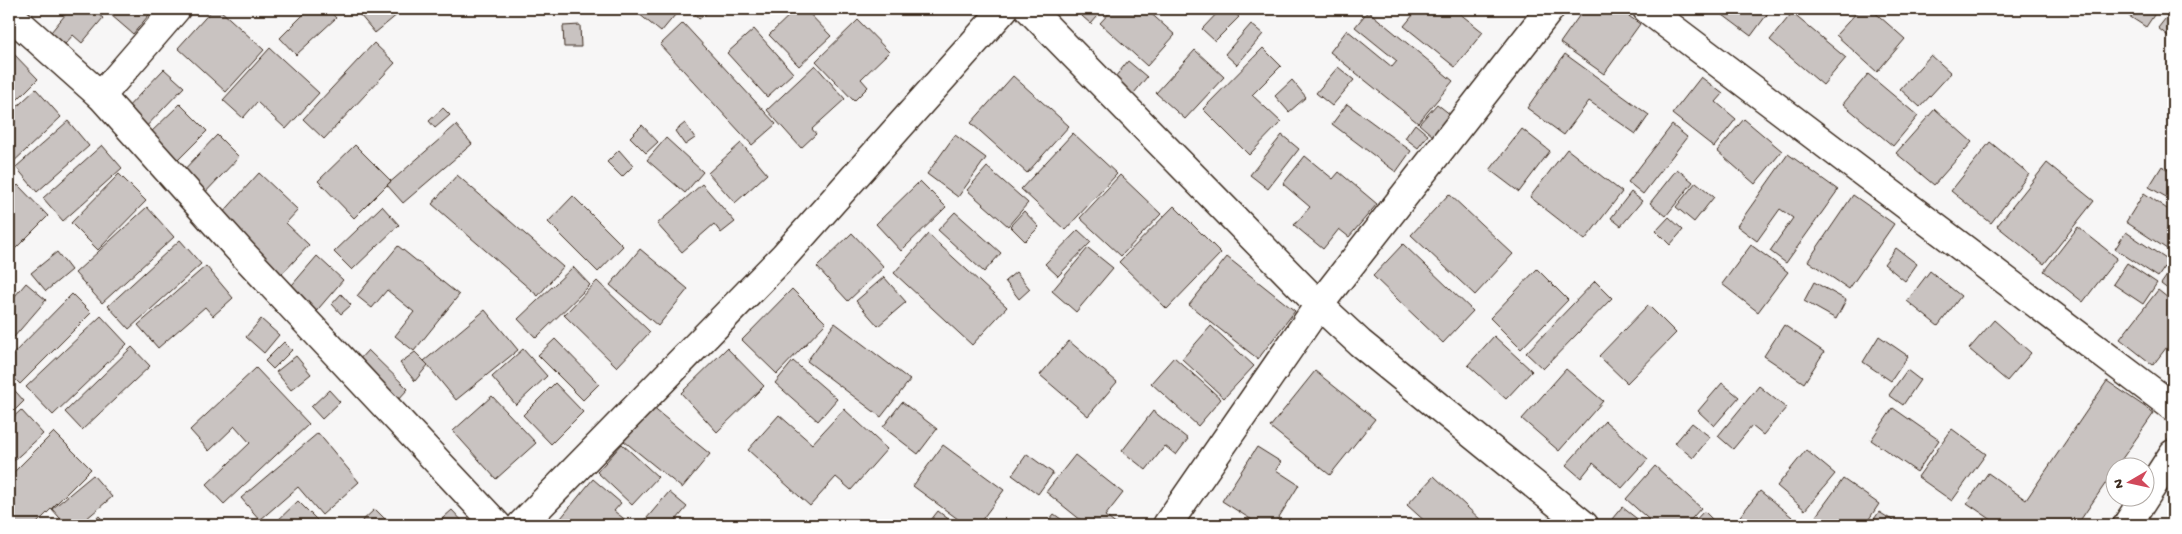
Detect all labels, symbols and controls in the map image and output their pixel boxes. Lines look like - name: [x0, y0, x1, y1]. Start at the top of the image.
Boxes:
- north arrow: [2104, 456, 2154, 506]
- text: N: [2111, 478, 2129, 489]

